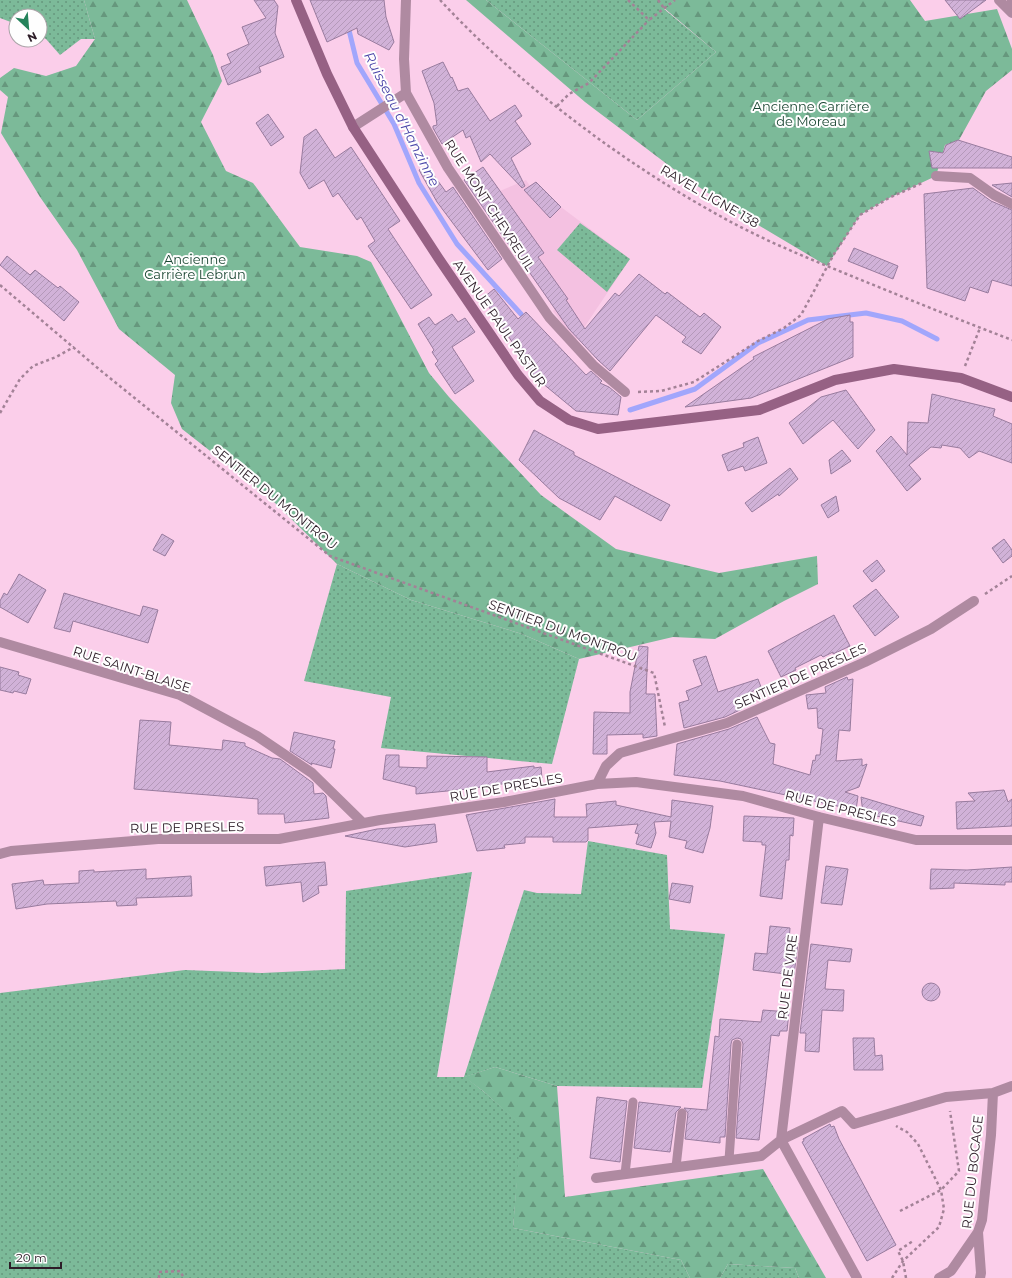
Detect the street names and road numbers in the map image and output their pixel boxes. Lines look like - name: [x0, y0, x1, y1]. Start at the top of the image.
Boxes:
- street label: RUE MONT CHEVREUIL: [441, 136, 539, 274]
- street label: RAVEL LIGNE 138: [658, 161, 762, 231]
- street label: AVENUE PAUL PASTUR: [450, 256, 550, 390]
- street label: SENTIER DU MONTROU: [209, 442, 341, 552]
- street label: SENTIER DU MONTROU: [487, 596, 639, 664]
- street label: SENTIER DE PRESLES: [732, 640, 868, 712]
- street label: RUE SAINT-BLAISE: [71, 642, 193, 696]
- street label: RUE DE PRESLES: [448, 769, 564, 805]
- street label: RUE DE PRESLES: [784, 786, 898, 830]
- street label: RUE DE PRESLES: [130, 818, 244, 836]
- street label: RUE DE VIRE: [774, 934, 800, 1020]
- street label: RUE DU BOCAGE: [958, 1115, 986, 1229]

